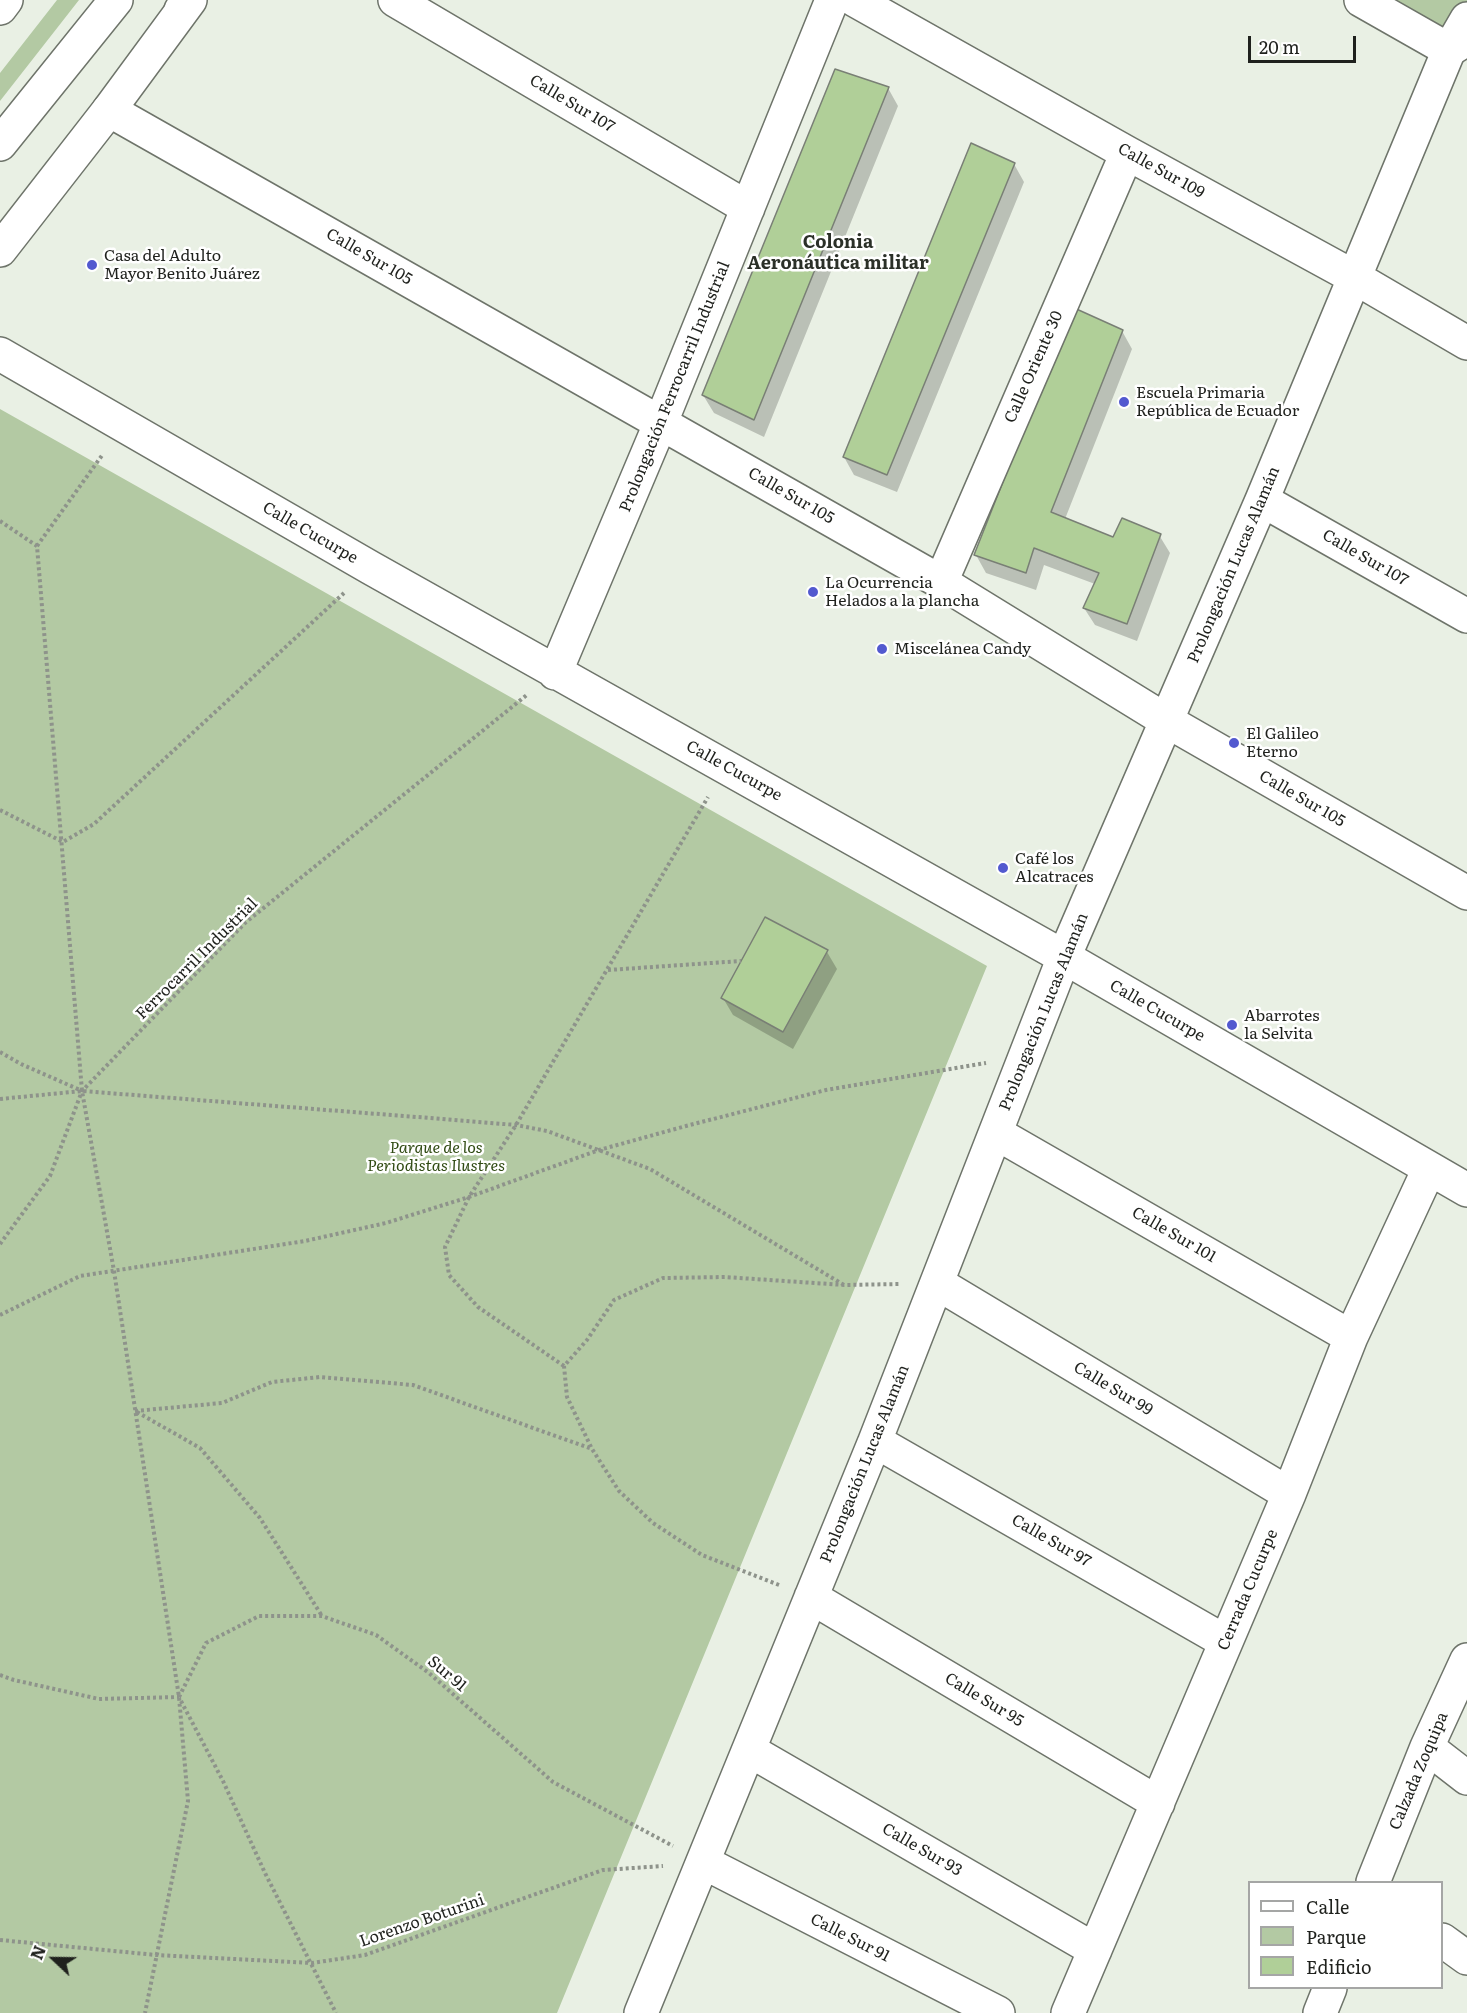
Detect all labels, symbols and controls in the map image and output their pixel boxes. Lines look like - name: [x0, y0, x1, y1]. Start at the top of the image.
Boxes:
- scale bar: [1251, 24, 1359, 62]
- text: 20 m: [1259, 33, 1300, 60]
- street label: Calle Sur 107: [526, 71, 618, 137]
- street label: Calle Sur 109: [1114, 139, 1208, 203]
- street label: Calle Sur 105: [323, 225, 415, 289]
- district label: Colonia Aeronáutica militar: [747, 232, 929, 274]
- place label: Casa del Adulto Mayor Benito Juárez: [104, 246, 260, 284]
- marker: Casa del Adulto Mayor Benito Juárez: [85, 258, 99, 272]
- street label: Prolongación Ferrocarril Industrial: [616, 259, 734, 515]
- street label: Calle Oriente 30: [1001, 308, 1067, 426]
- place label: Escuela Primaria República de Ecuador: [1136, 383, 1299, 421]
- marker: Escuela Primaria República de Ecuador: [1117, 395, 1131, 409]
- street label: Calle Sur 105: [745, 464, 837, 528]
- street label: Prolongación Lucas Alamán: [1184, 464, 1284, 666]
- street label: Calle Cucurpe: [259, 498, 361, 568]
- street label: Calle Sur 107: [1319, 526, 1411, 590]
- place label: La Ocurrencia Helados a la plancha: [825, 573, 979, 611]
- marker: La Ocurrencia Helados a la plancha: [806, 585, 820, 599]
- place label: Miscelánea Candy: [894, 639, 1031, 659]
- marker: Miscelánea Candy: [875, 642, 889, 656]
- place label: El Galileo Eterno: [1246, 724, 1319, 762]
- marker: El Galileo Eterno: [1227, 736, 1241, 750]
- street label: Calle Cucurpe: [683, 737, 785, 805]
- street label: Calle Sur 105: [1256, 767, 1348, 831]
- place label: Café los Alcatraces: [1015, 849, 1094, 887]
- marker: Café los Alcatraces: [996, 861, 1010, 875]
- street label: Ferrocarril Industrial: [132, 894, 262, 1024]
- street label: Prolongación Lucas Alamán: [995, 910, 1093, 1114]
- street label: Calle Cucurpe: [1106, 976, 1208, 1046]
- place label: Abarrotes la Selvita: [1244, 1006, 1319, 1044]
- marker: Abarrotes la Selvita: [1225, 1018, 1239, 1032]
- park label: Parque de los Periodistas Ilustres: [367, 1138, 505, 1176]
- street label: Calle Sur 101: [1128, 1203, 1220, 1267]
- street label: Calle Sur 99: [1070, 1358, 1156, 1420]
- street label: Prolongación Lucas Alamán: [816, 1362, 914, 1566]
- street label: Calle Sur 97: [1008, 1511, 1094, 1571]
- street label: Cerrada Cucurpe: [1214, 1527, 1282, 1653]
- street label: Sur 91: [424, 1652, 470, 1696]
- street label: Calle Sur 95: [941, 1669, 1027, 1731]
- street label: Calzada Zoquipa: [1386, 1709, 1452, 1833]
- street label: Calle Sur 93: [879, 1819, 965, 1881]
- legend: [1248, 1881, 1443, 1989]
- street label: Lorenzo Boturini: [357, 1891, 487, 1951]
- text: Calle: [1306, 1893, 1349, 1920]
- street label: Calle Sur 91: [807, 1910, 893, 1966]
- text: Parque: [1306, 1923, 1366, 1950]
- north arrow: [24, 1929, 84, 1989]
- text: N: [24, 1942, 51, 1963]
- text: Edificio: [1306, 1953, 1372, 1980]

